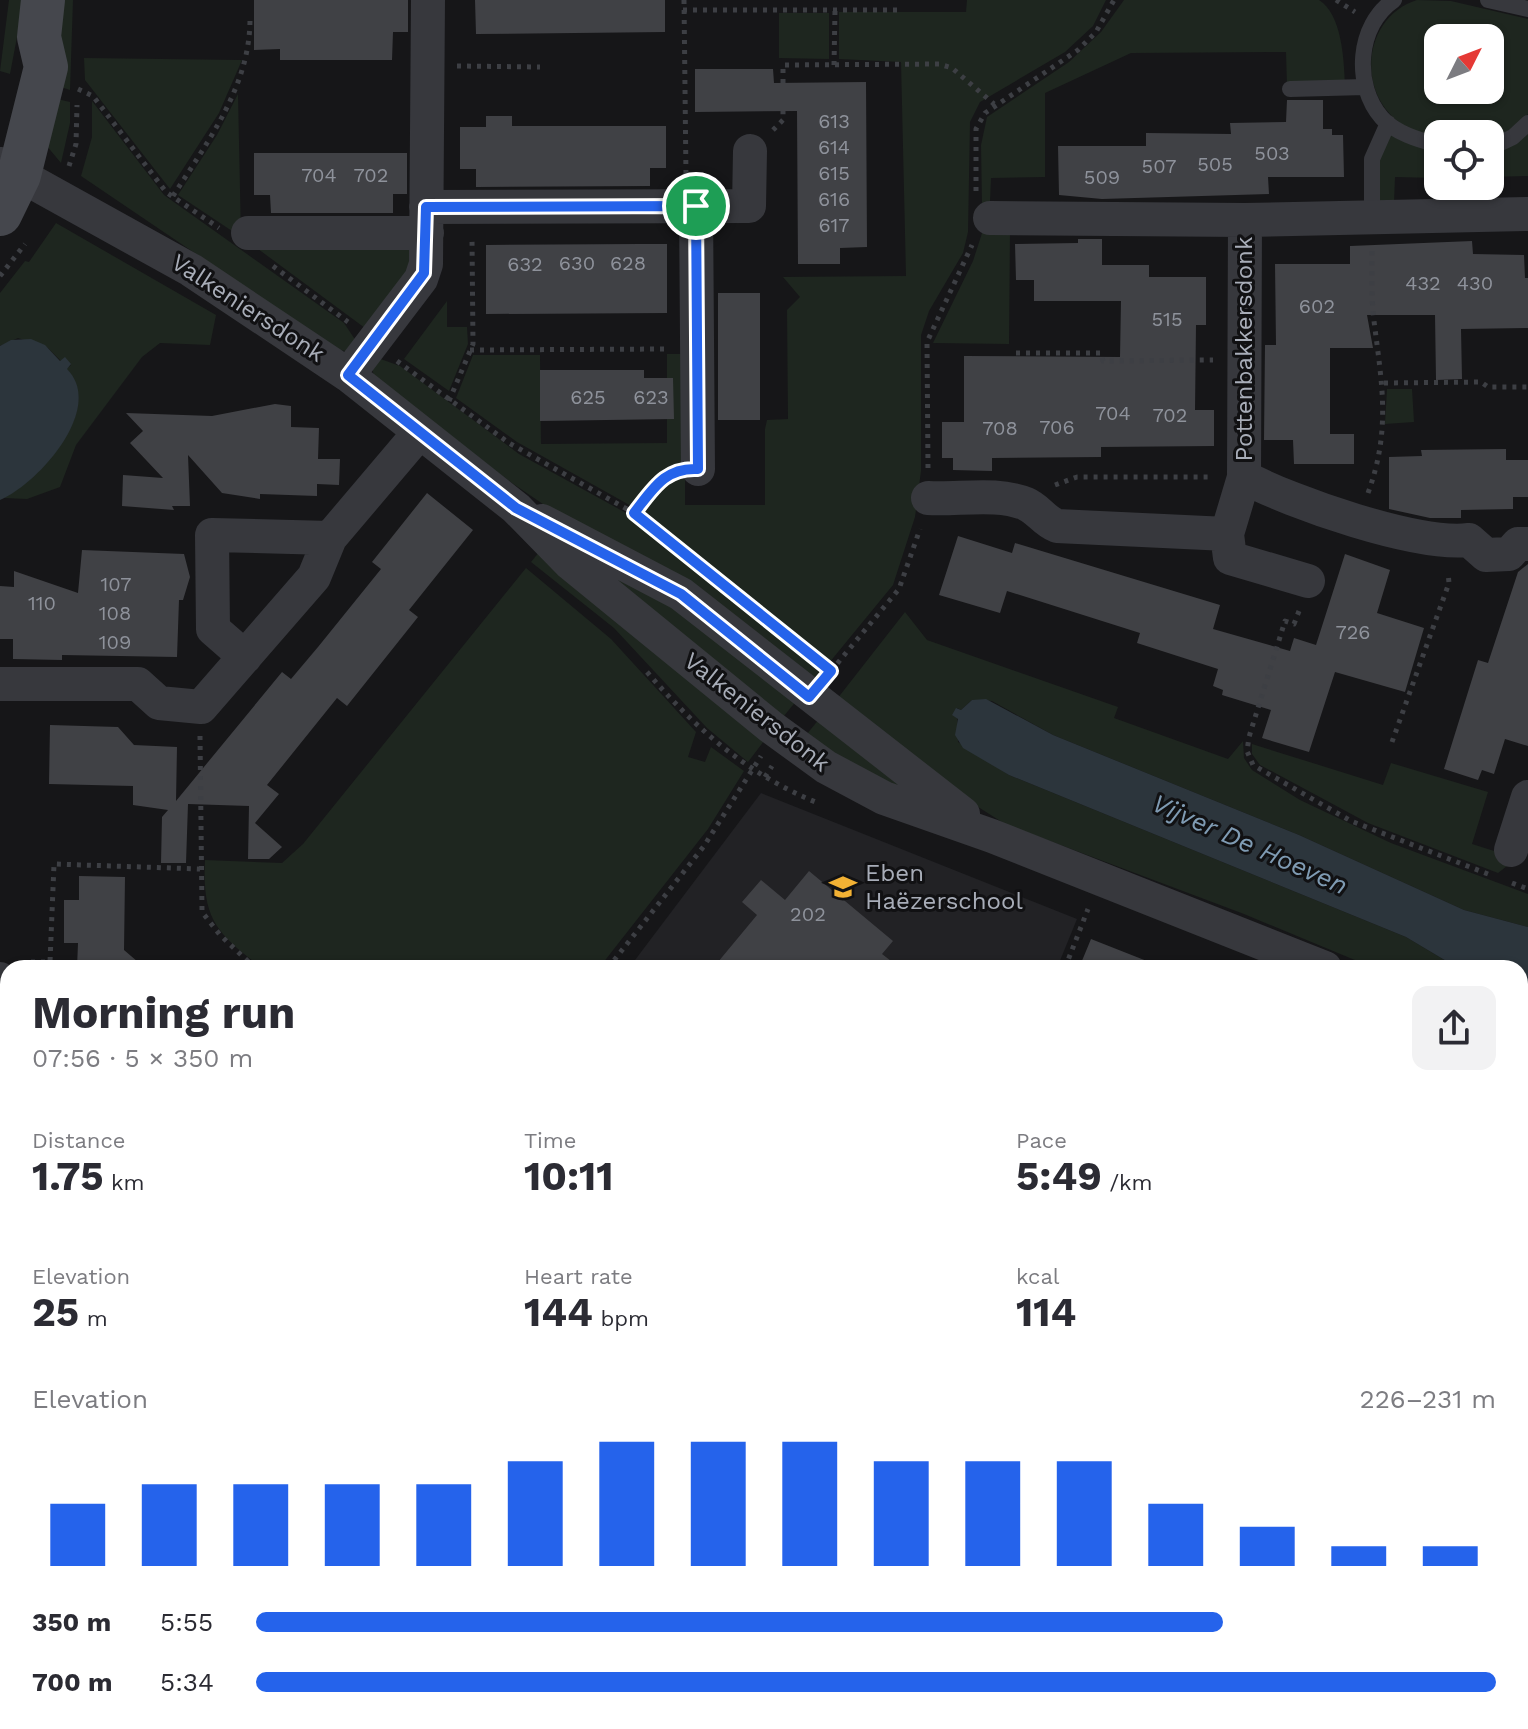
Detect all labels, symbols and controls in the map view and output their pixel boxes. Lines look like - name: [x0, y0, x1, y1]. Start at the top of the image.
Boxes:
- north arrow: [1424, 24, 1504, 104]
- map controls: [1424, 24, 1504, 200]
- house number: 613: [818, 109, 850, 133]
- button: locate: [1424, 120, 1504, 200]
- house number: 614: [818, 135, 850, 159]
- house number: 503: [1254, 141, 1290, 165]
- house number: 505: [1197, 152, 1233, 176]
- house number: 507: [1142, 154, 1176, 178]
- house number: 615: [818, 161, 850, 185]
- house number: 704: [301, 163, 337, 187]
- house number: 702: [354, 163, 388, 187]
- house number: 509: [1084, 165, 1120, 189]
- pin: [662, 172, 730, 240]
- icon: arrive: [674, 184, 718, 228]
- house number: 616: [818, 187, 850, 211]
- house number: 617: [818, 213, 850, 237]
- street label: Pottenbakkersdonk: [1230, 236, 1258, 462]
- street label: Valkeniersdonk: [166, 248, 330, 368]
- house number: 630: [559, 251, 595, 275]
- house number: 628: [610, 251, 646, 275]
- house number: 632: [507, 252, 543, 276]
- house number: 432: [1405, 271, 1441, 295]
- house number: 430: [1457, 271, 1493, 295]
- house number: 602: [1299, 294, 1335, 318]
- house number: 515: [1151, 307, 1183, 331]
- house number: 625: [570, 385, 606, 409]
- house number: 623: [633, 385, 669, 409]
- house number: 704: [1095, 401, 1131, 425]
- house number: 702: [1153, 403, 1187, 427]
- house number: 706: [1039, 415, 1075, 439]
- house number: 708: [982, 416, 1018, 440]
- house number: 107: [100, 572, 132, 596]
- house number: 110: [28, 591, 56, 615]
- house number: 108: [99, 601, 131, 625]
- house number: 726: [1335, 620, 1371, 644]
- house number: 109: [99, 630, 131, 654]
- street label: Valkeniersdonk: [679, 646, 836, 778]
- water label: Vijver De Hoeven: [1148, 788, 1352, 900]
- place label: Eben Haëzerschool: [865, 859, 1023, 915]
- school or university icon: Eben Haëzerschool: [828, 872, 858, 902]
- house number: 202: [790, 902, 826, 926]
- button: share: [1412, 986, 1496, 1070]
- text: Morning run: [32, 987, 295, 1039]
- text: 07:56 · 5 × 350 m: [32, 1043, 253, 1073]
- text: Distance: [32, 1128, 126, 1153]
- text: Time: [524, 1128, 576, 1153]
- text: Pace: [1016, 1128, 1067, 1153]
- text: 1.75: [32, 1153, 104, 1200]
- text: 10:11: [524, 1153, 614, 1200]
- text: 5:49: [1016, 1153, 1102, 1200]
- text: km: [104, 1170, 144, 1195]
- text: /km: [1102, 1170, 1152, 1195]
- text: Elevation: [32, 1264, 130, 1289]
- text: Heart rate: [524, 1264, 633, 1289]
- text: kcal: [1016, 1264, 1060, 1289]
- text: 25: [32, 1289, 79, 1336]
- text: 144: [524, 1289, 593, 1336]
- text: 114: [1016, 1289, 1076, 1336]
- text: m: [79, 1306, 108, 1331]
- text: bpm: [593, 1306, 649, 1331]
- text: Elevation: [32, 1384, 148, 1414]
- text: 226–231 m: [1360, 1384, 1496, 1414]
- text: 350 m: [32, 1607, 111, 1637]
- text: 5:55: [160, 1607, 213, 1637]
- text: 700 m: [32, 1667, 113, 1697]
- text: 5:34: [160, 1667, 214, 1697]

